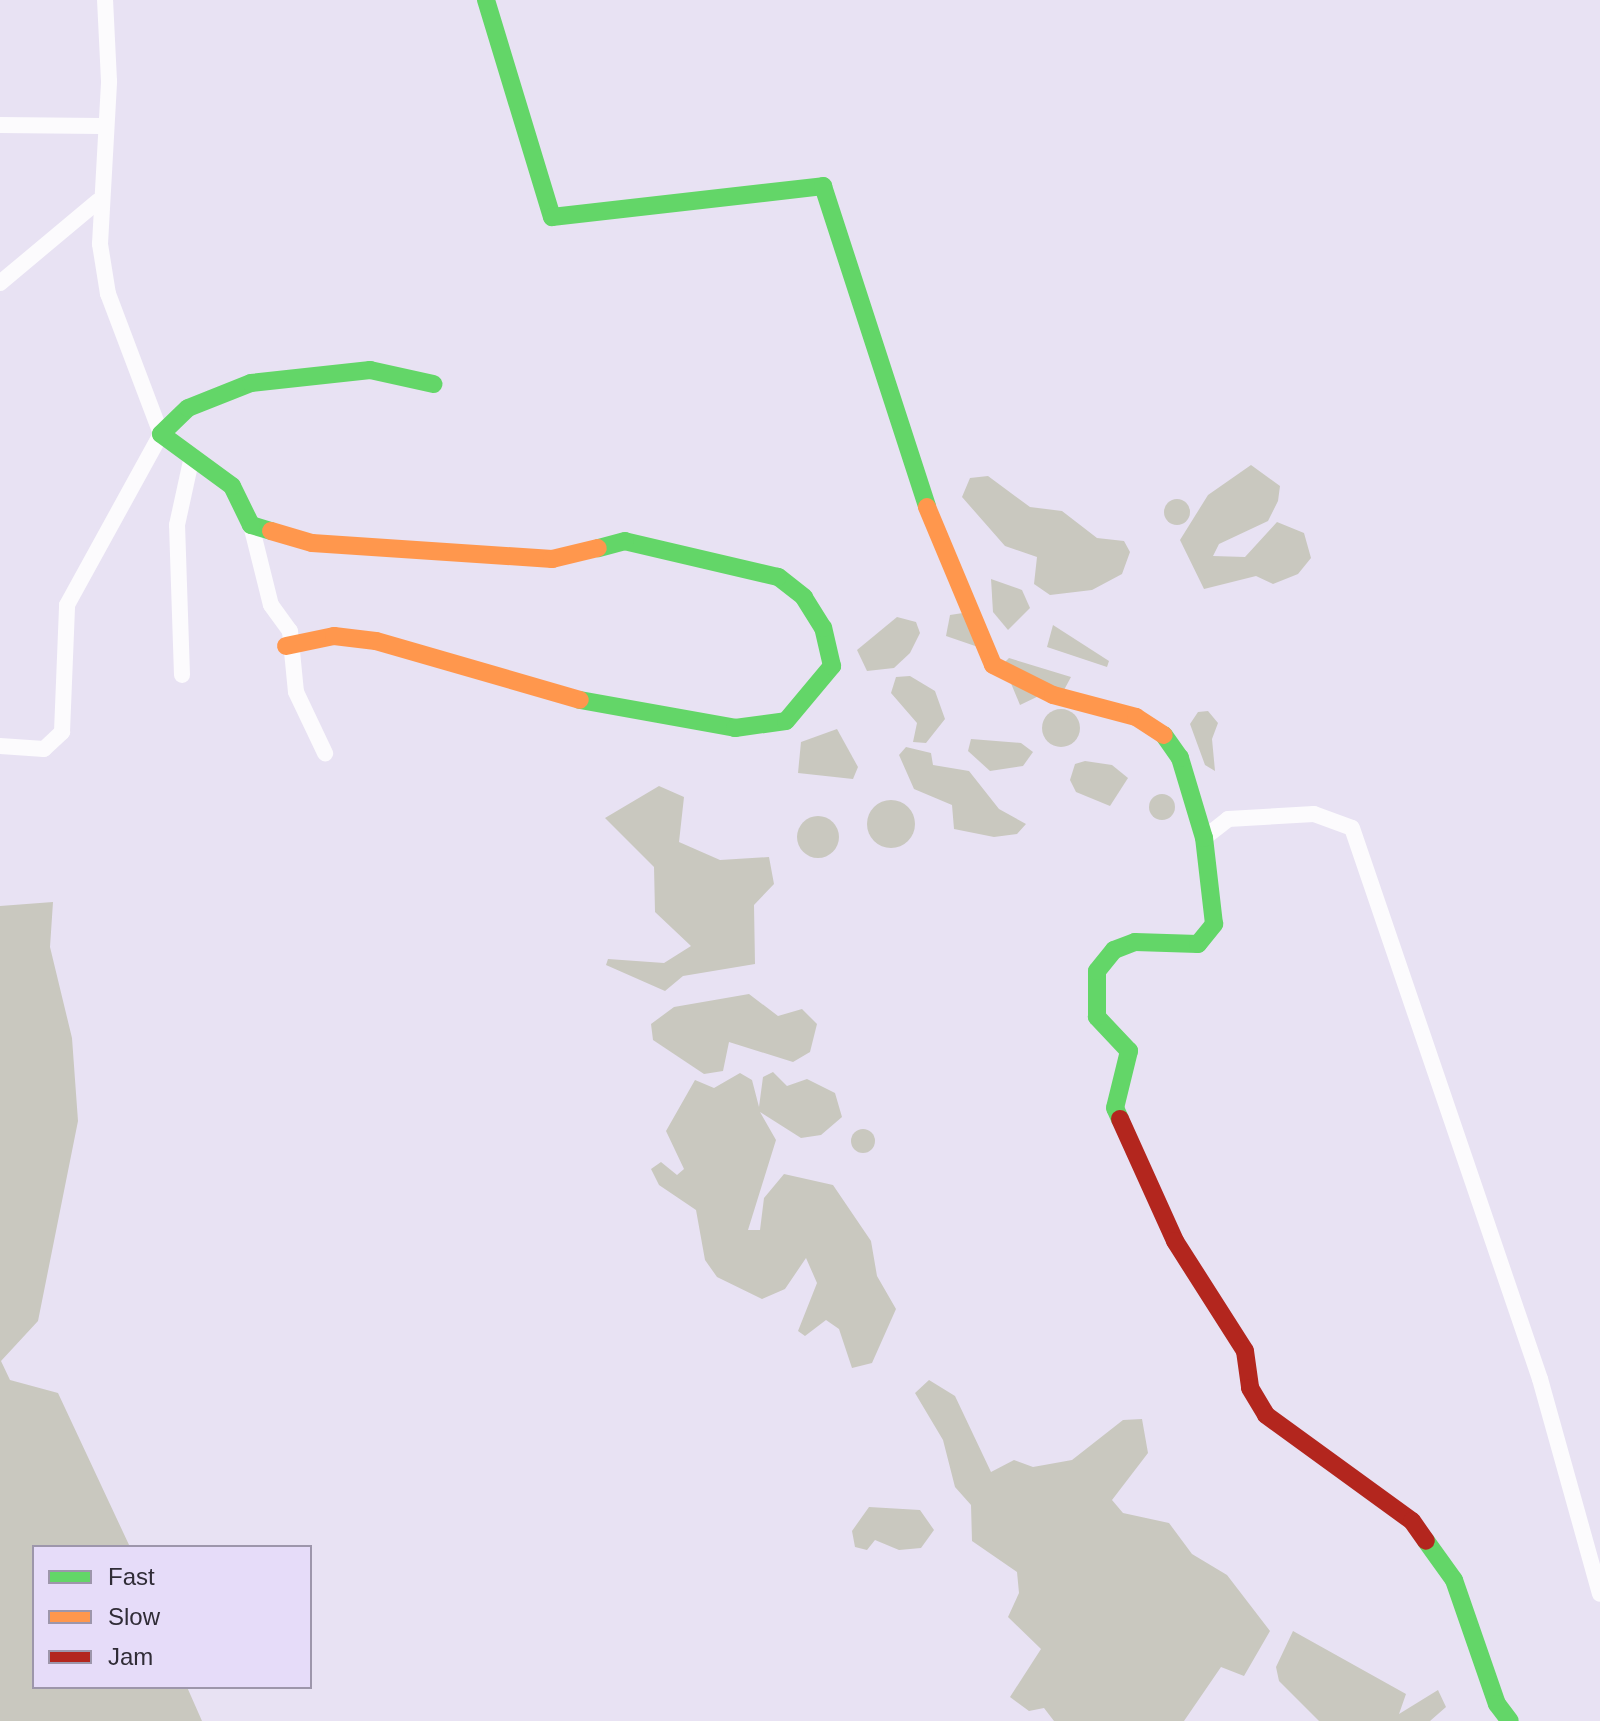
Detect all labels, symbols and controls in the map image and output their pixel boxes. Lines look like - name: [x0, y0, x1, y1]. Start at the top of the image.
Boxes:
- legend: [32, 1545, 312, 1689]
- text: Fast: [108, 1563, 155, 1590]
- text: Slow: [108, 1603, 160, 1630]
- text: Jam: [108, 1643, 153, 1670]

